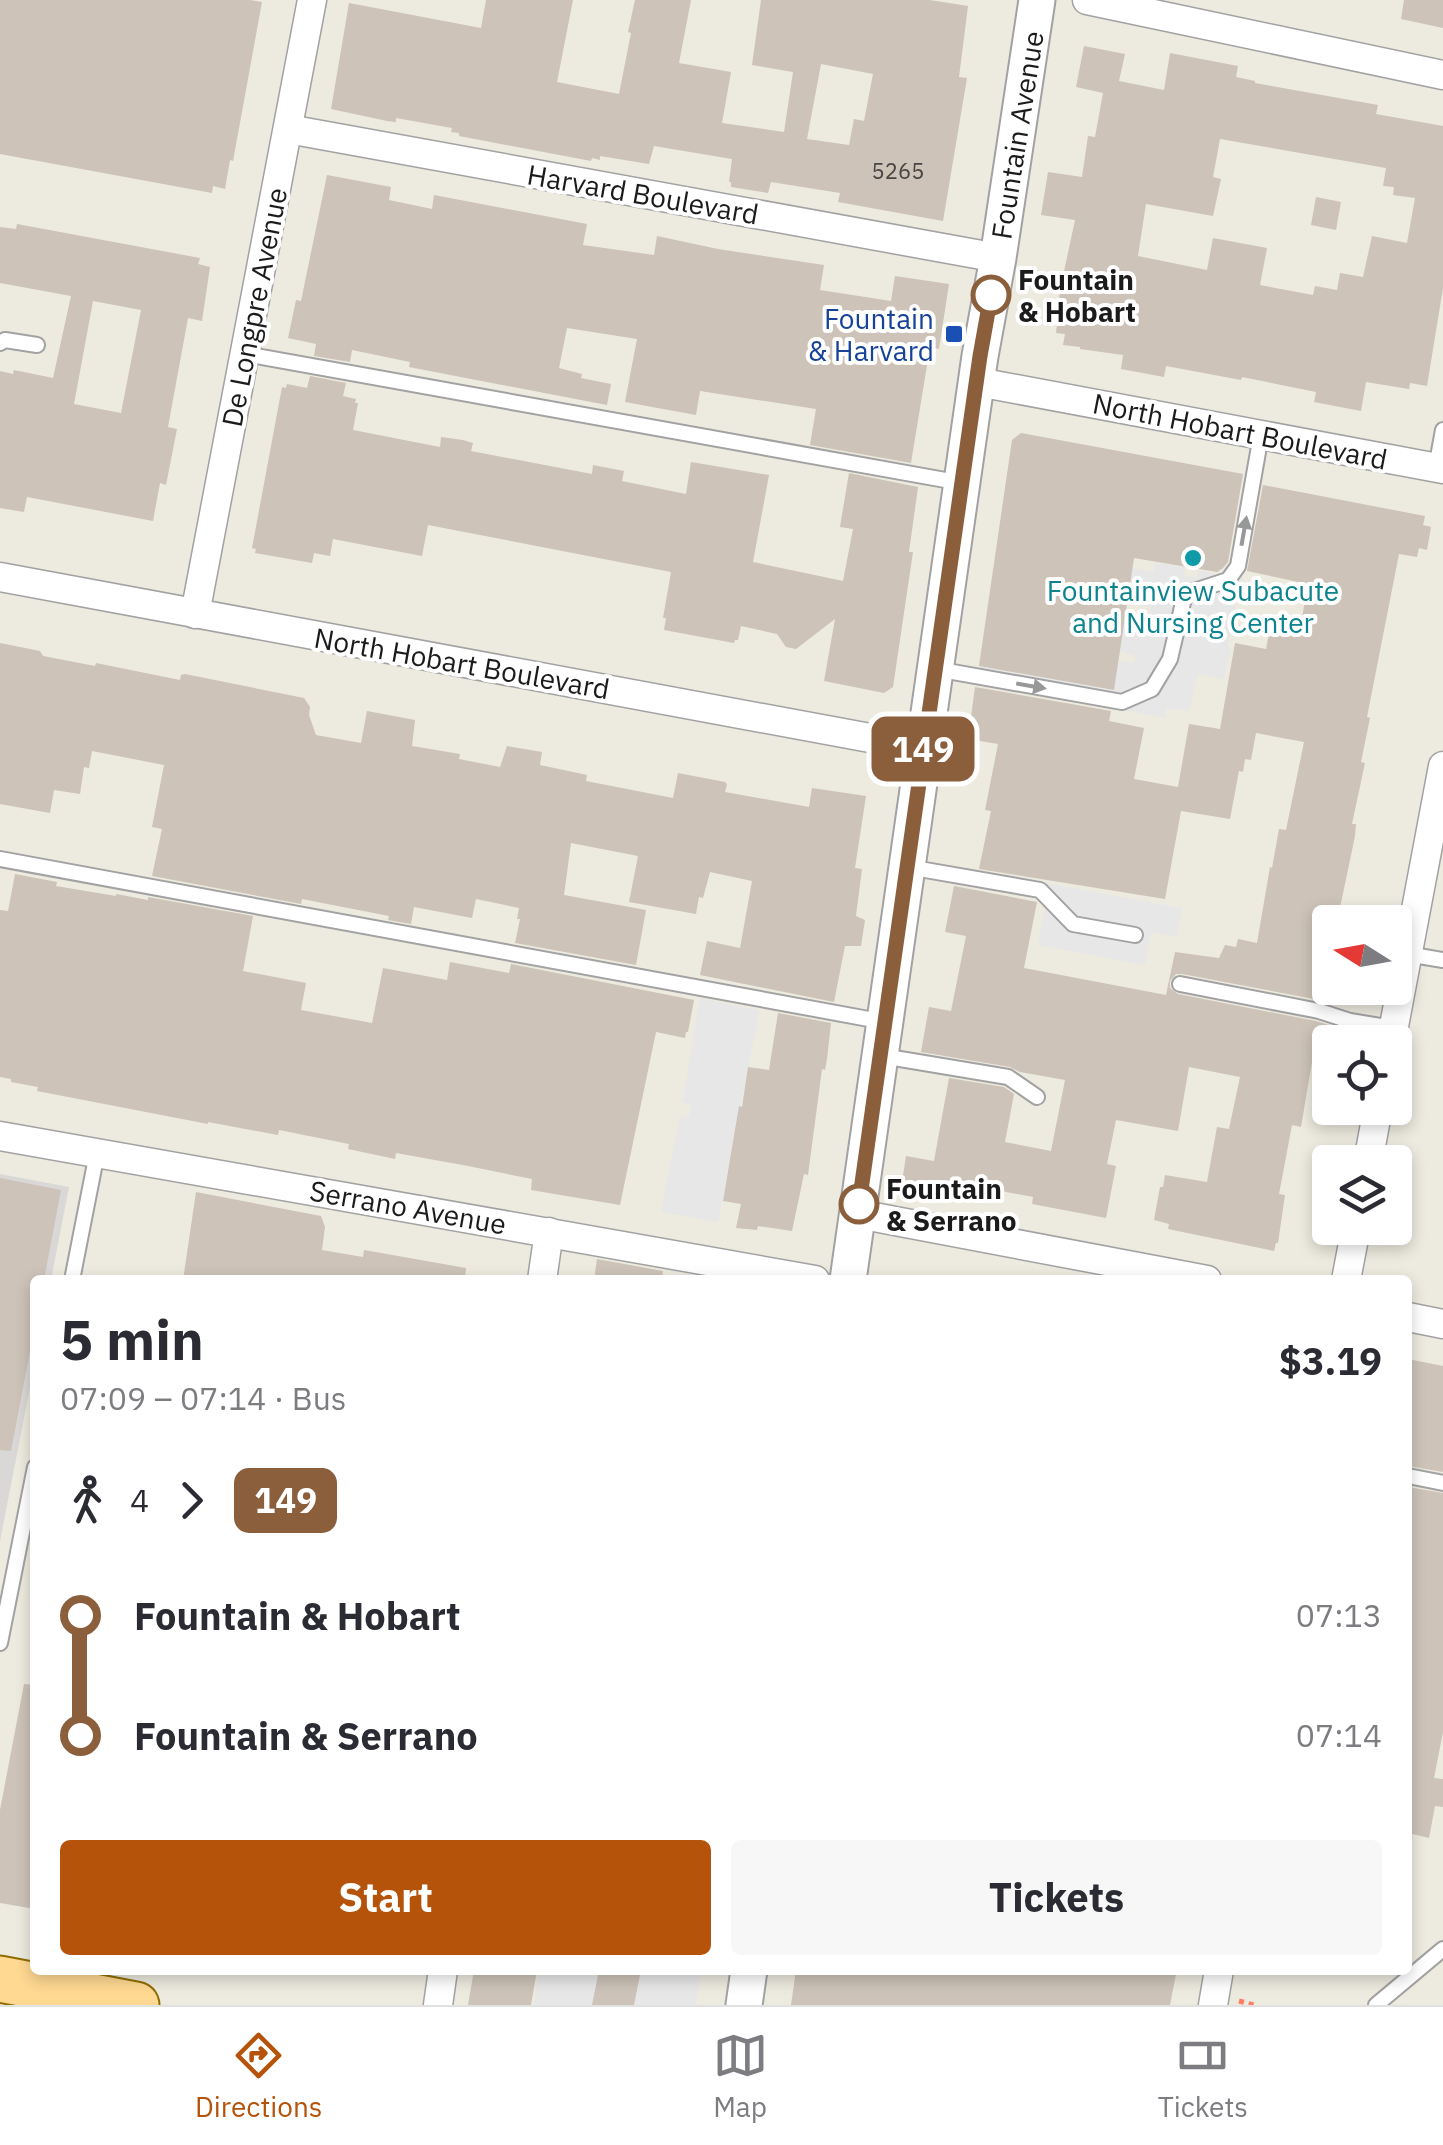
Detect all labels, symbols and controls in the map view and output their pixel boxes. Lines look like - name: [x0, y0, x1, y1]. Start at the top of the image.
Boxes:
- street label: Fountain Avenue: [982, 28, 1052, 242]
- street label: Harvard Boulevard: [524, 155, 762, 233]
- house number: 5265: [872, 156, 924, 185]
- street label: De Longpre Avenue: [213, 184, 295, 430]
- place label: Fountain & Hobart: [1018, 261, 1136, 330]
- marker: Fountain & Hobart: [972, 276, 1010, 314]
- place label: Fountain & Harvard: [808, 300, 934, 369]
- marker: Fountain & Harvard: [943, 323, 965, 345]
- street label: North Hobart Boulevard: [1090, 384, 1390, 478]
- one-way arrow: [1237, 515, 1252, 546]
- marker: Fountainview Subacute and Nursing Center: [1182, 547, 1204, 569]
- place label: Fountainview Subacute and Nursing Center: [1047, 572, 1339, 641]
- street label: North Hobart Boulevard: [311, 619, 613, 707]
- one-way arrow: [1016, 679, 1047, 695]
- line badge: 149: [866, 716, 980, 782]
- text: 149: [891, 726, 955, 772]
- north arrow: [1312, 905, 1412, 1005]
- map controls: [1312, 905, 1412, 1245]
- button: locate: [1312, 1025, 1412, 1125]
- button: layers: [1312, 1145, 1412, 1245]
- place label: Fountain & Serrano: [886, 1170, 1017, 1239]
- street label: Serrano Avenue: [307, 1172, 509, 1242]
- marker: Fountain & Serrano: [840, 1185, 878, 1223]
- text: 5 min: [60, 1304, 204, 1375]
- text: $3.19: [1279, 1336, 1382, 1385]
- text: 07:09 – 07:14 · Bus: [60, 1377, 346, 1419]
- icon: walk: [60, 1473, 115, 1528]
- icon: forward: [164, 1473, 219, 1528]
- text: 149: [254, 1477, 317, 1523]
- text: 4: [130, 1479, 149, 1521]
- text: Fountain & Hobart: [134, 1591, 461, 1640]
- text: 07:13: [1296, 1594, 1382, 1636]
- text: Fountain & Serrano: [134, 1711, 478, 1760]
- text: 07:14: [1296, 1714, 1382, 1756]
- button: Start: [60, 1840, 711, 1955]
- button: Tickets: [731, 1840, 1382, 1955]
- tab: Directions: [195, 2028, 322, 2125]
- tab: Map: [713, 2028, 768, 2125]
- tab: Tickets: [1158, 2028, 1248, 2125]

